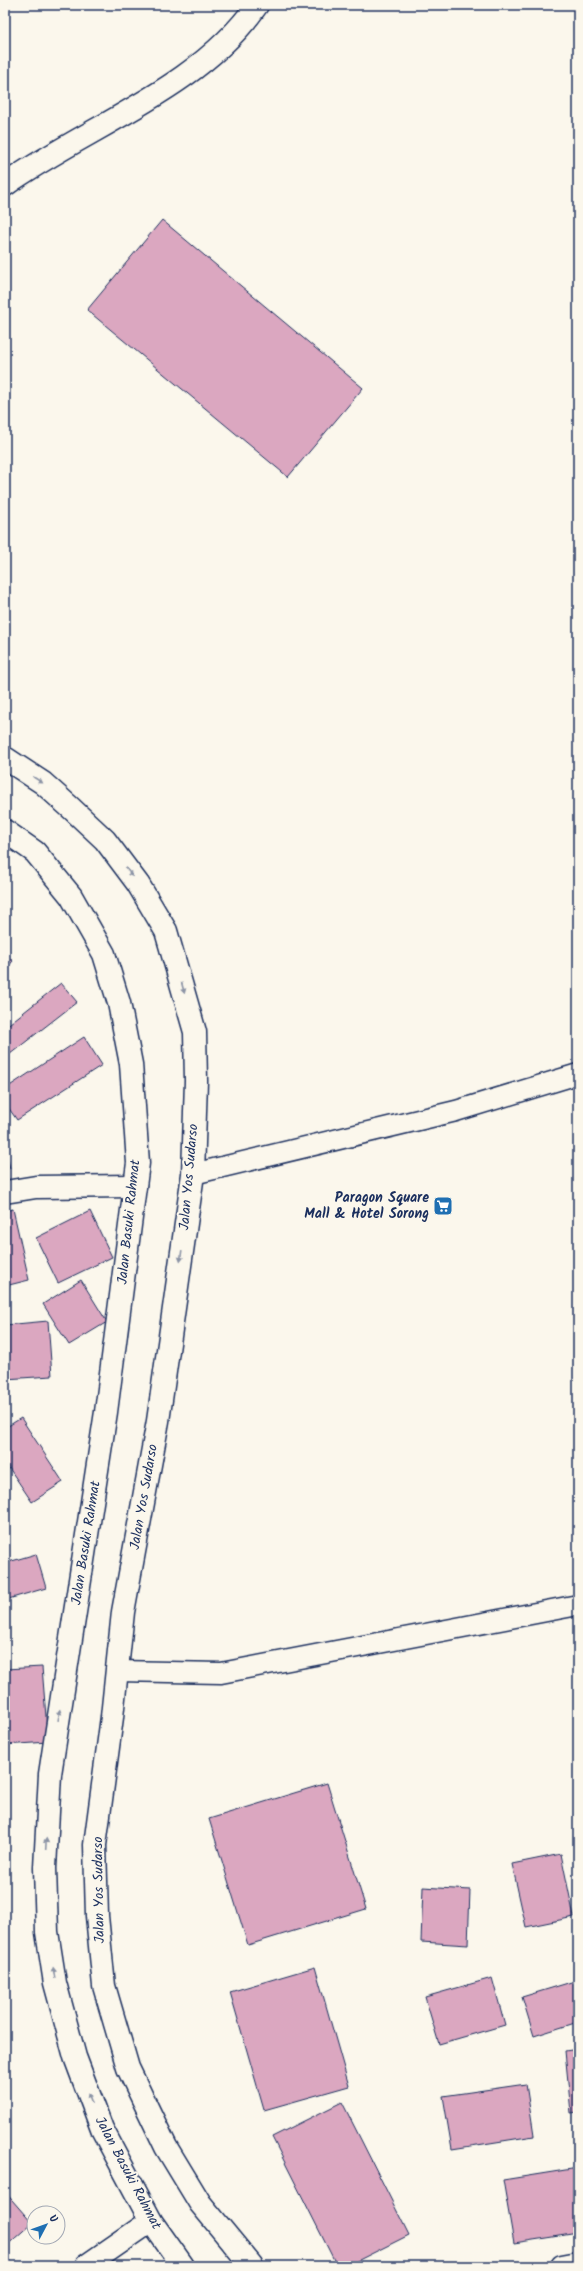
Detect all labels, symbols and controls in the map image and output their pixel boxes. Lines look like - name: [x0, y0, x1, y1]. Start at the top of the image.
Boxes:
- one-way arrow: [32, 776, 44, 783]
- one-way arrow: [124, 866, 133, 877]
- one-way arrow: [181, 982, 187, 995]
- street label: Jalan Yos Sudarso: [173, 1123, 205, 1231]
- street label: Jalan Basuki Rahmat: [112, 1158, 147, 1285]
- place label: Paragon Square Mall & Hotel Sorong: [304, 1187, 429, 1225]
- supermarket icon: Paragon Square Mall & Hotel Sorong: [432, 1195, 454, 1217]
- one-way arrow: [178, 1250, 184, 1262]
- street label: Jalan Yos Sudarso: [124, 1442, 164, 1552]
- street label: Jalan Basuki Rahmat: [65, 1479, 107, 1607]
- one-way arrow: [56, 1709, 62, 1721]
- street label: Jalan Yos Sudarso: [87, 1836, 111, 1944]
- one-way arrow: [43, 1837, 49, 1850]
- one-way arrow: [50, 1967, 56, 1979]
- one-way arrow: [87, 2091, 93, 2103]
- street label: Jalan Basuki Rahmat: [89, 2113, 167, 2234]
- north arrow: [26, 2205, 66, 2245]
- text: U: [44, 2211, 62, 2228]

